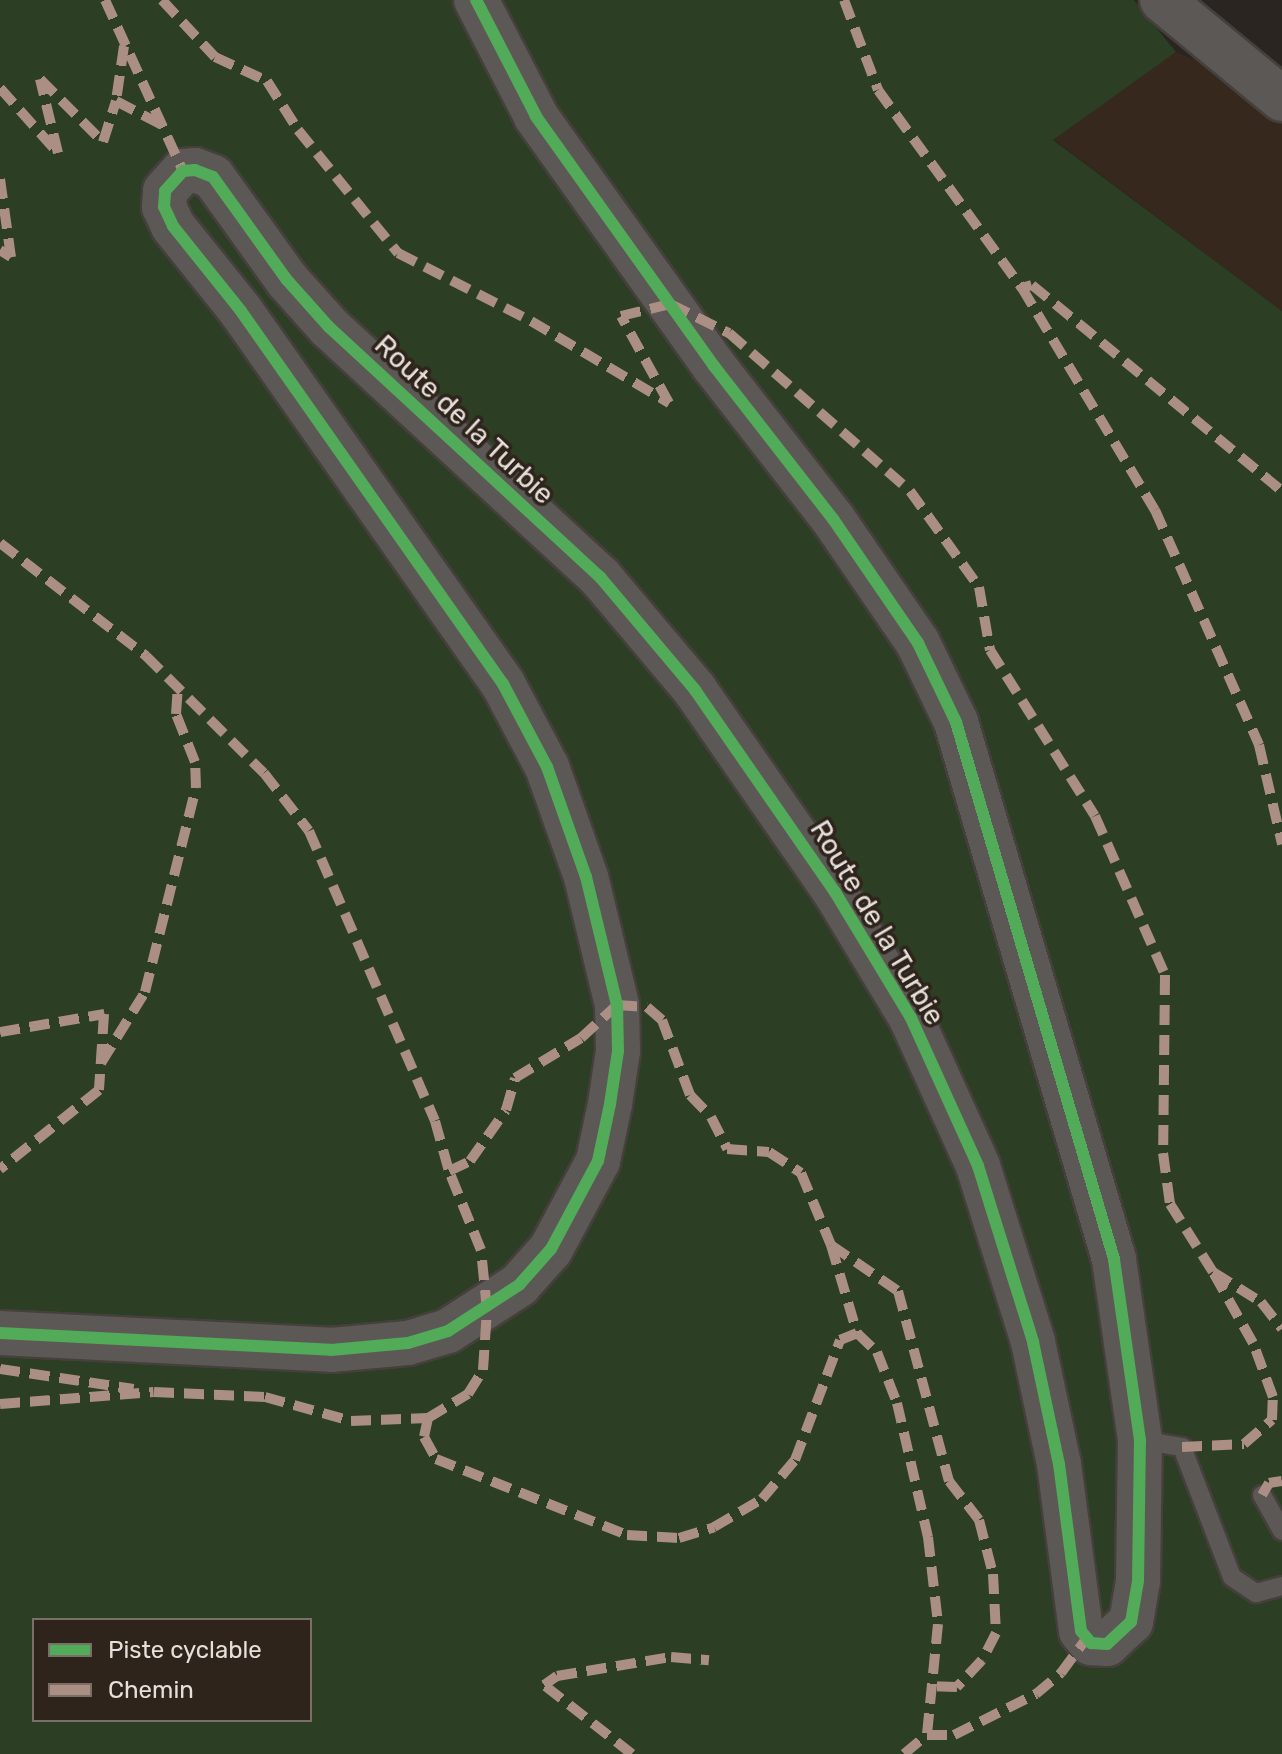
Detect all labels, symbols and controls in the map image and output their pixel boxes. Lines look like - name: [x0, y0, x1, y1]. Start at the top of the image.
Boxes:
- street label: Route de la Turbie: [367, 328, 561, 512]
- street label: Route de la Turbie: [802, 814, 952, 1032]
- legend: [32, 1618, 312, 1722]
- text: Piste cyclable: [108, 1636, 262, 1664]
- text: Chemin: [108, 1676, 194, 1704]

